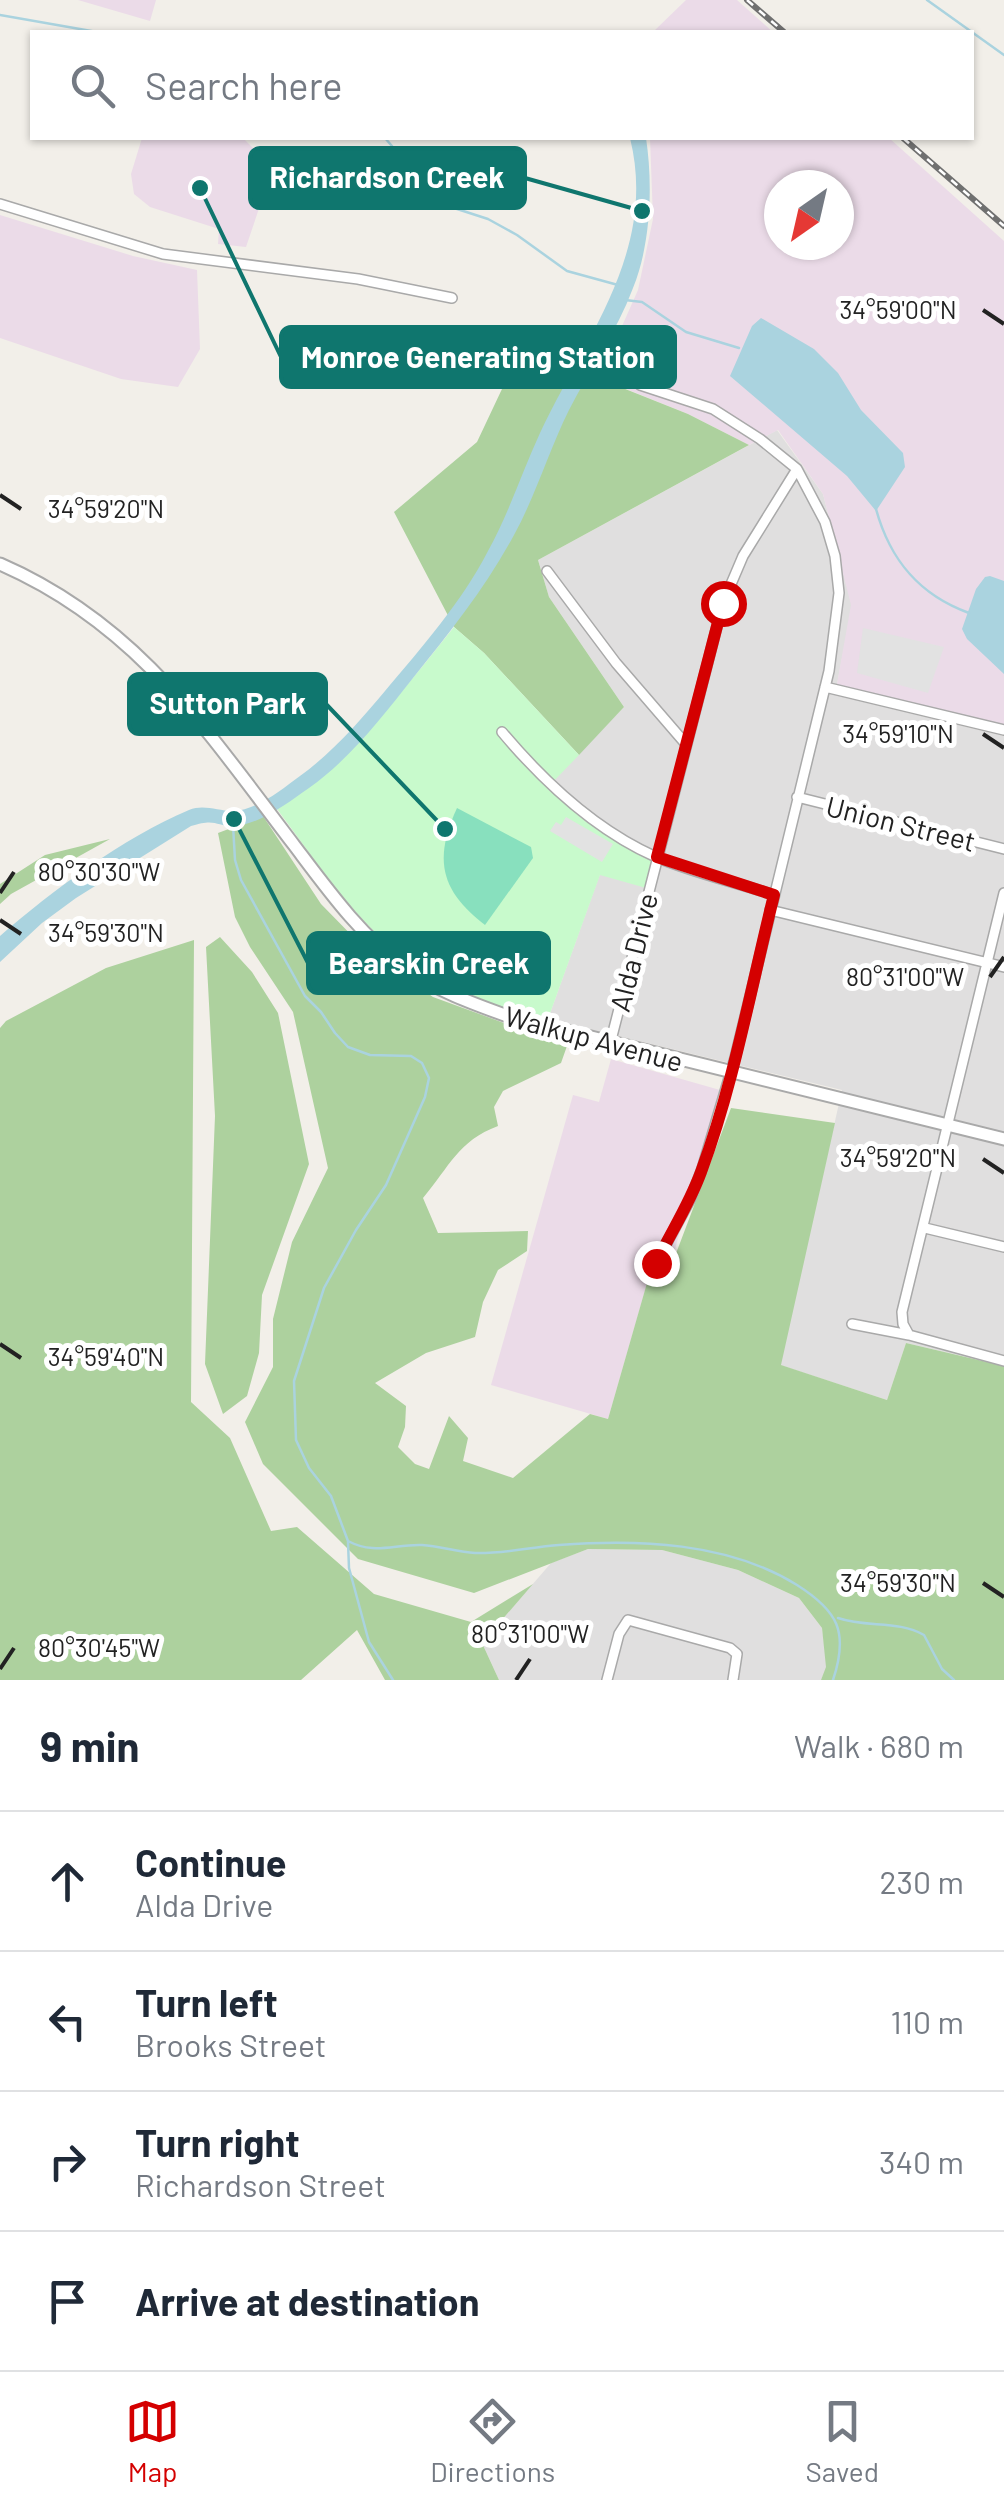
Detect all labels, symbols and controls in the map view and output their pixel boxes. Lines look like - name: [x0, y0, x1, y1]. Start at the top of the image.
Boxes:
- search box: [30, 30, 974, 140]
- icon: search: [65, 58, 120, 113]
- text: Search here: [145, 62, 343, 108]
- callout: Richardson Creek: [250, 148, 525, 208]
- text: Richardson Creek: [270, 158, 504, 194]
- north arrow: [764, 170, 854, 260]
- text: 34°59'00"N: [839, 294, 957, 324]
- callout: Monroe Generating Station: [281, 327, 675, 387]
- text: Monroe Generating Station: [301, 338, 655, 374]
- text: 34°59'20"N: [48, 493, 164, 523]
- route start: [701, 581, 747, 627]
- callout: Sutton Park: [129, 674, 326, 734]
- text: Sutton Park: [150, 684, 306, 720]
- text: 34°59'10"N: [842, 718, 954, 748]
- street label: Union Street: [823, 788, 979, 858]
- text: 80°30'30"W: [38, 856, 160, 886]
- street label: Alda Drive: [602, 889, 664, 1015]
- text: 34°59'30"N: [48, 917, 164, 947]
- callout: Bearskin Creek: [308, 933, 549, 993]
- text: Bearskin Creek: [328, 944, 530, 980]
- text: 80°31'00"W: [846, 961, 964, 991]
- street label: Walkup Avenue: [501, 998, 687, 1078]
- text: 34°59'20"N: [840, 1142, 956, 1172]
- route end: [634, 1241, 680, 1287]
- text: 34°59'40"N: [48, 1341, 164, 1371]
- text: 34°59'30"N: [840, 1567, 956, 1597]
- text: 80°31'00"W: [471, 1618, 589, 1648]
- text: 80°30'45"W: [38, 1632, 160, 1662]
- text: 9 min: [40, 1720, 139, 1770]
- text: Walk · 680 m: [794, 1726, 964, 1764]
- text: Continue: [135, 1839, 286, 1885]
- icon: ahead: [40, 1854, 95, 1909]
- text: 230 m: [880, 1862, 964, 1900]
- text: Alda Drive: [135, 1885, 273, 1923]
- text: Turn left: [135, 1979, 278, 2025]
- icon: left: [40, 1994, 95, 2049]
- text: 110 m: [891, 2002, 964, 2040]
- text: Brooks Street: [135, 2025, 327, 2063]
- text: Turn right: [135, 2119, 300, 2165]
- icon: right: [40, 2134, 95, 2189]
- text: 340 m: [879, 2142, 964, 2180]
- text: Richardson Street: [135, 2165, 386, 2203]
- icon: arrive: [40, 2274, 95, 2329]
- text: Arrive at destination: [135, 2278, 480, 2324]
- tab: Map: [125, 2394, 180, 2488]
- tab: Directions: [430, 2394, 555, 2488]
- tab: Saved: [805, 2394, 879, 2488]

